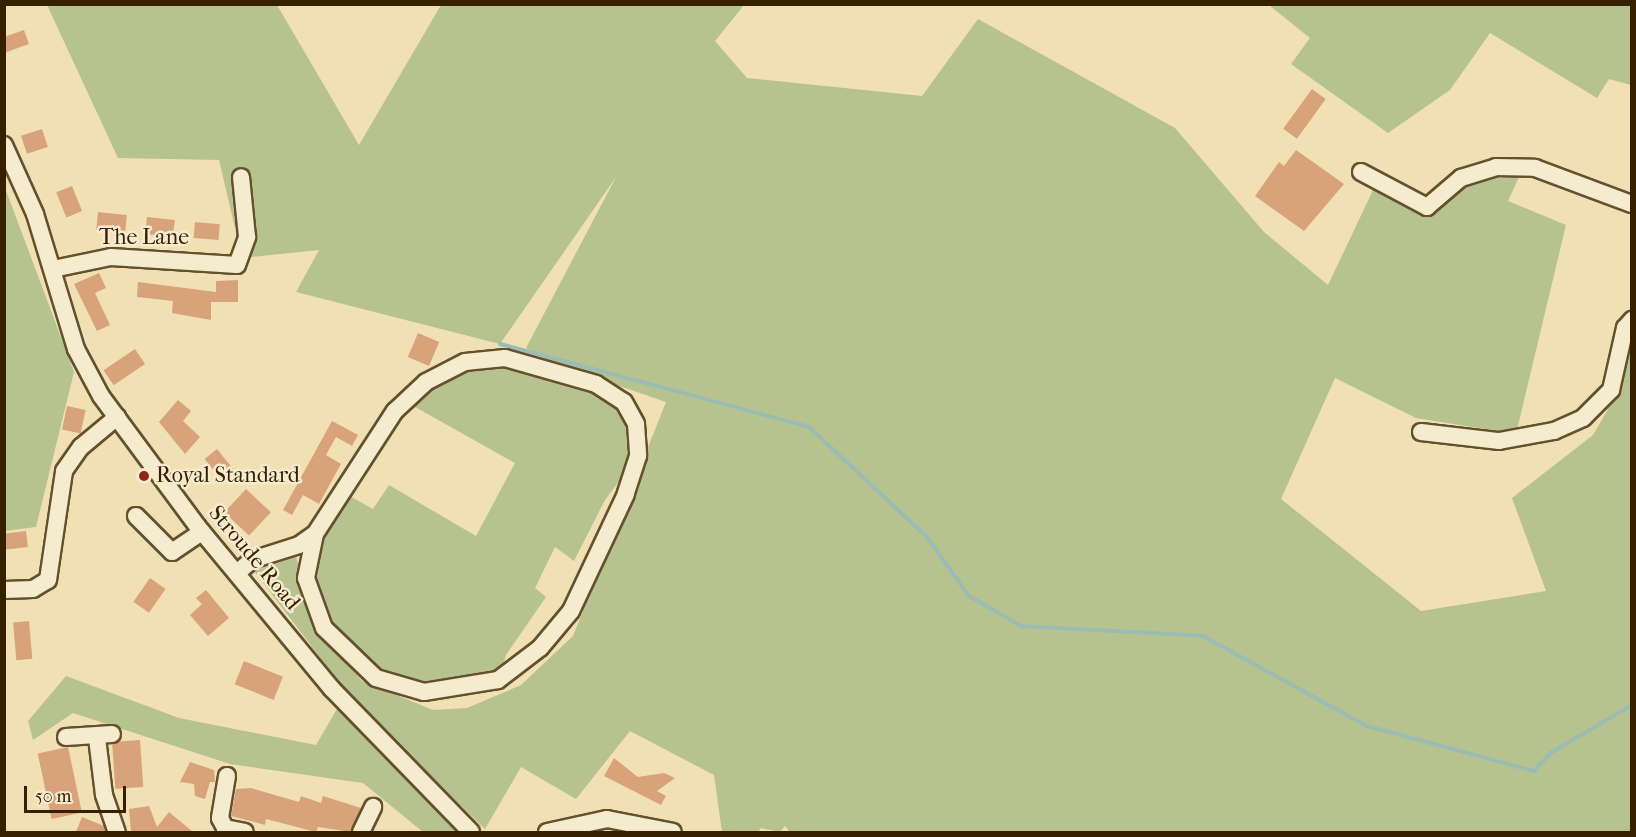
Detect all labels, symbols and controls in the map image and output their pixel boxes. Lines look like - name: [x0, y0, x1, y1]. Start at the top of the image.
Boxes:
- street label: The Lane: [99, 225, 189, 251]
- place label: Royal Standard: [156, 463, 300, 489]
- marker: Royal Standard: [137, 469, 151, 483]
- street label: Stroude Road: [203, 500, 305, 616]
- scale bar: [27, 774, 129, 812]
- text: 50 m: [35, 786, 71, 807]

